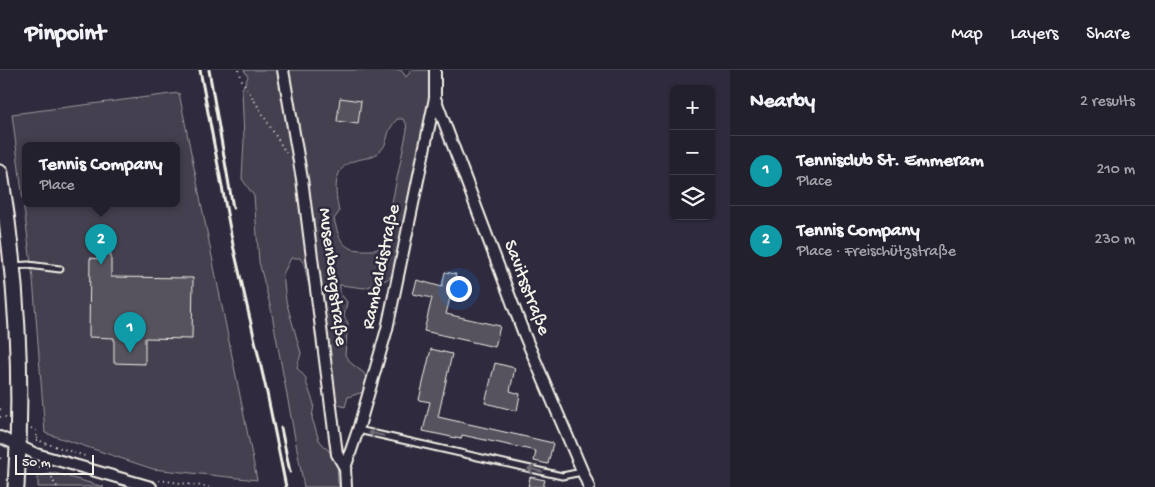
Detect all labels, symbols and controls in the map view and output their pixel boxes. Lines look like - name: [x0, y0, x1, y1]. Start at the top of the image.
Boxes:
- text: Pinpoint: [25, 20, 106, 49]
- text: Map: [951, 24, 983, 45]
- text: Layers: [1011, 24, 1058, 45]
- text: Share: [1086, 24, 1130, 45]
- map controls: [670, 85, 715, 220]
- button: +: [670, 85, 715, 130]
- text: Nearby: [750, 90, 815, 115]
- text: 2 results: [1080, 93, 1135, 112]
- button: −: [670, 130, 715, 175]
- popup: [22, 142, 180, 207]
- text: Tennisclub St. Emmeram: [797, 150, 984, 173]
- text: Tennis Company: [40, 154, 162, 177]
- text: 1: [763, 161, 769, 180]
- text: 210 m: [1096, 161, 1135, 180]
- text: Place: [797, 173, 832, 192]
- button: layers: [670, 175, 715, 220]
- text: Place: [40, 177, 75, 196]
- street label: Rambaldistraße: [358, 202, 407, 332]
- street label: Musenbergstraße: [312, 207, 352, 347]
- text: Tennis Company: [797, 220, 920, 243]
- pin: 2: [85, 224, 117, 265]
- text: 2: [762, 231, 770, 250]
- text: 230 m: [1095, 231, 1135, 250]
- street label: Savitsstraße: [497, 237, 555, 339]
- text: Place · Freischützstraße: [797, 243, 956, 262]
- your location: [446, 276, 472, 302]
- pin: 1: [114, 312, 146, 353]
- one-way arrow: [369, 429, 385, 438]
- scale bar: [15, 452, 94, 475]
- text: 50 m: [22, 455, 51, 472]
- one-way arrow: [527, 465, 543, 474]

